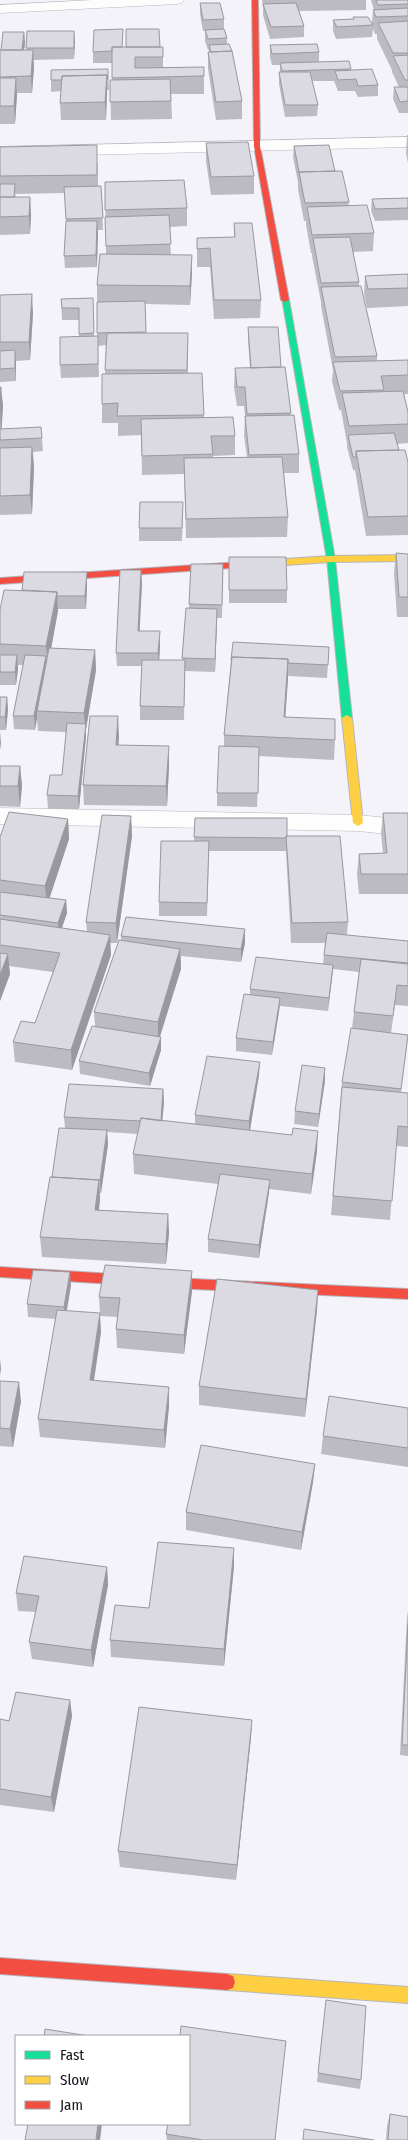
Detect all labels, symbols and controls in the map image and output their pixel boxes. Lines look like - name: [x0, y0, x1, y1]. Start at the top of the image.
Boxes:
- legend: [15, 2035, 190, 2125]
- text: Fast: [60, 2046, 84, 2064]
- text: Slow: [60, 2071, 89, 2089]
- text: Jam: [60, 2096, 83, 2114]

